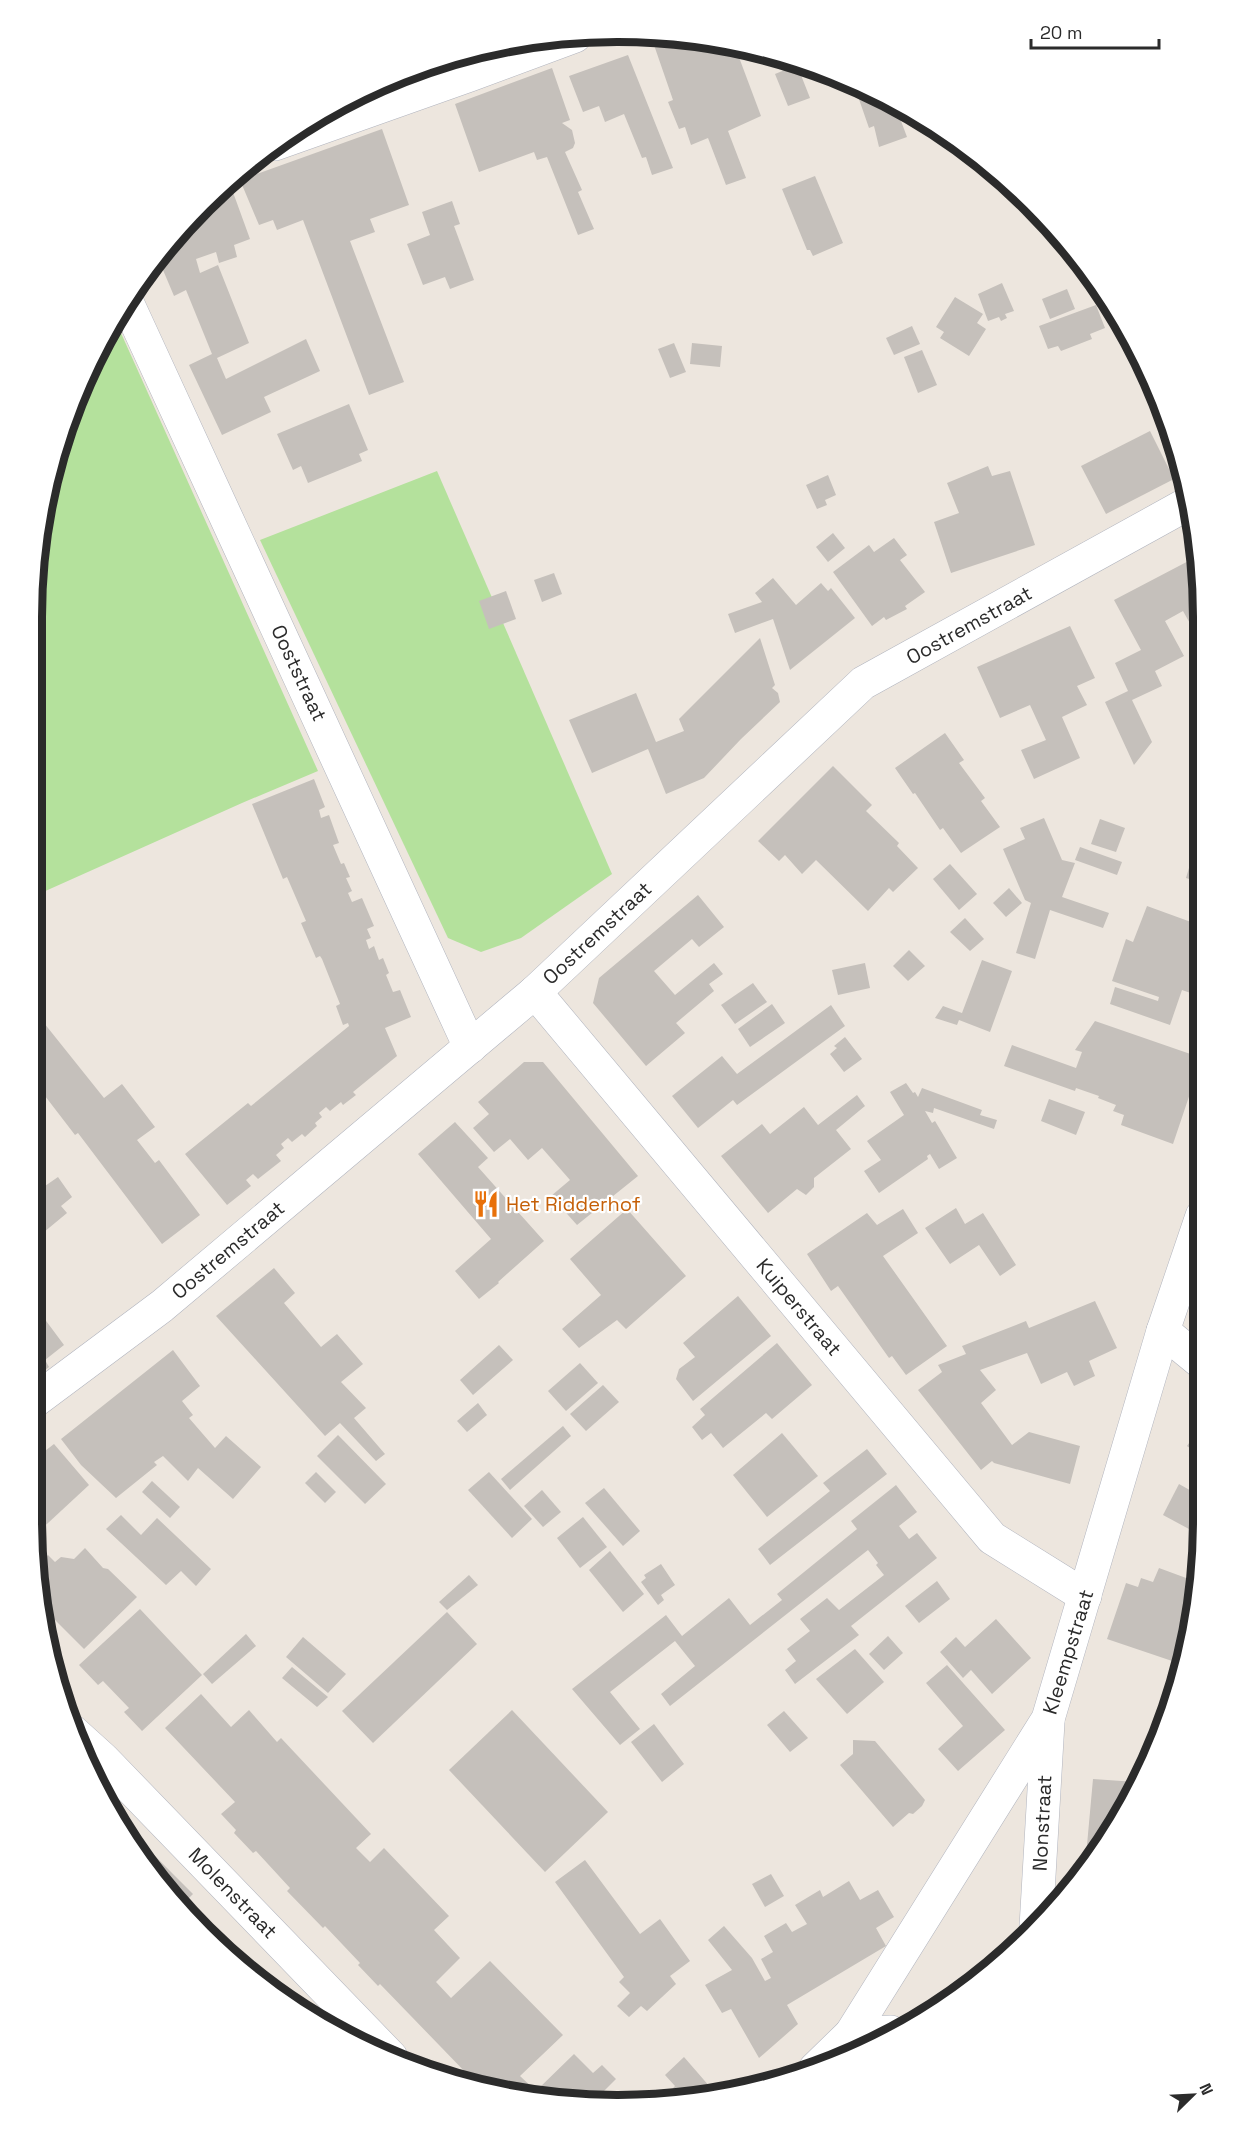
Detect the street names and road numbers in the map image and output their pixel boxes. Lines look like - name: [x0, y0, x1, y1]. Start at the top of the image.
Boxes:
- street label: Oostremstraat: [902, 580, 1036, 670]
- street label: Ooststraat: [265, 621, 333, 725]
- street label: Oostremstraat: [537, 876, 657, 990]
- street label: Oostremstraat: [166, 1195, 290, 1305]
- street label: Kuiperstraat: [751, 1253, 847, 1361]
- street label: Kleempstraat: [1037, 1586, 1099, 1718]
- street label: Nonstraat: [1027, 1774, 1057, 1872]
- street label: Molenstraat: [183, 1842, 283, 1944]

